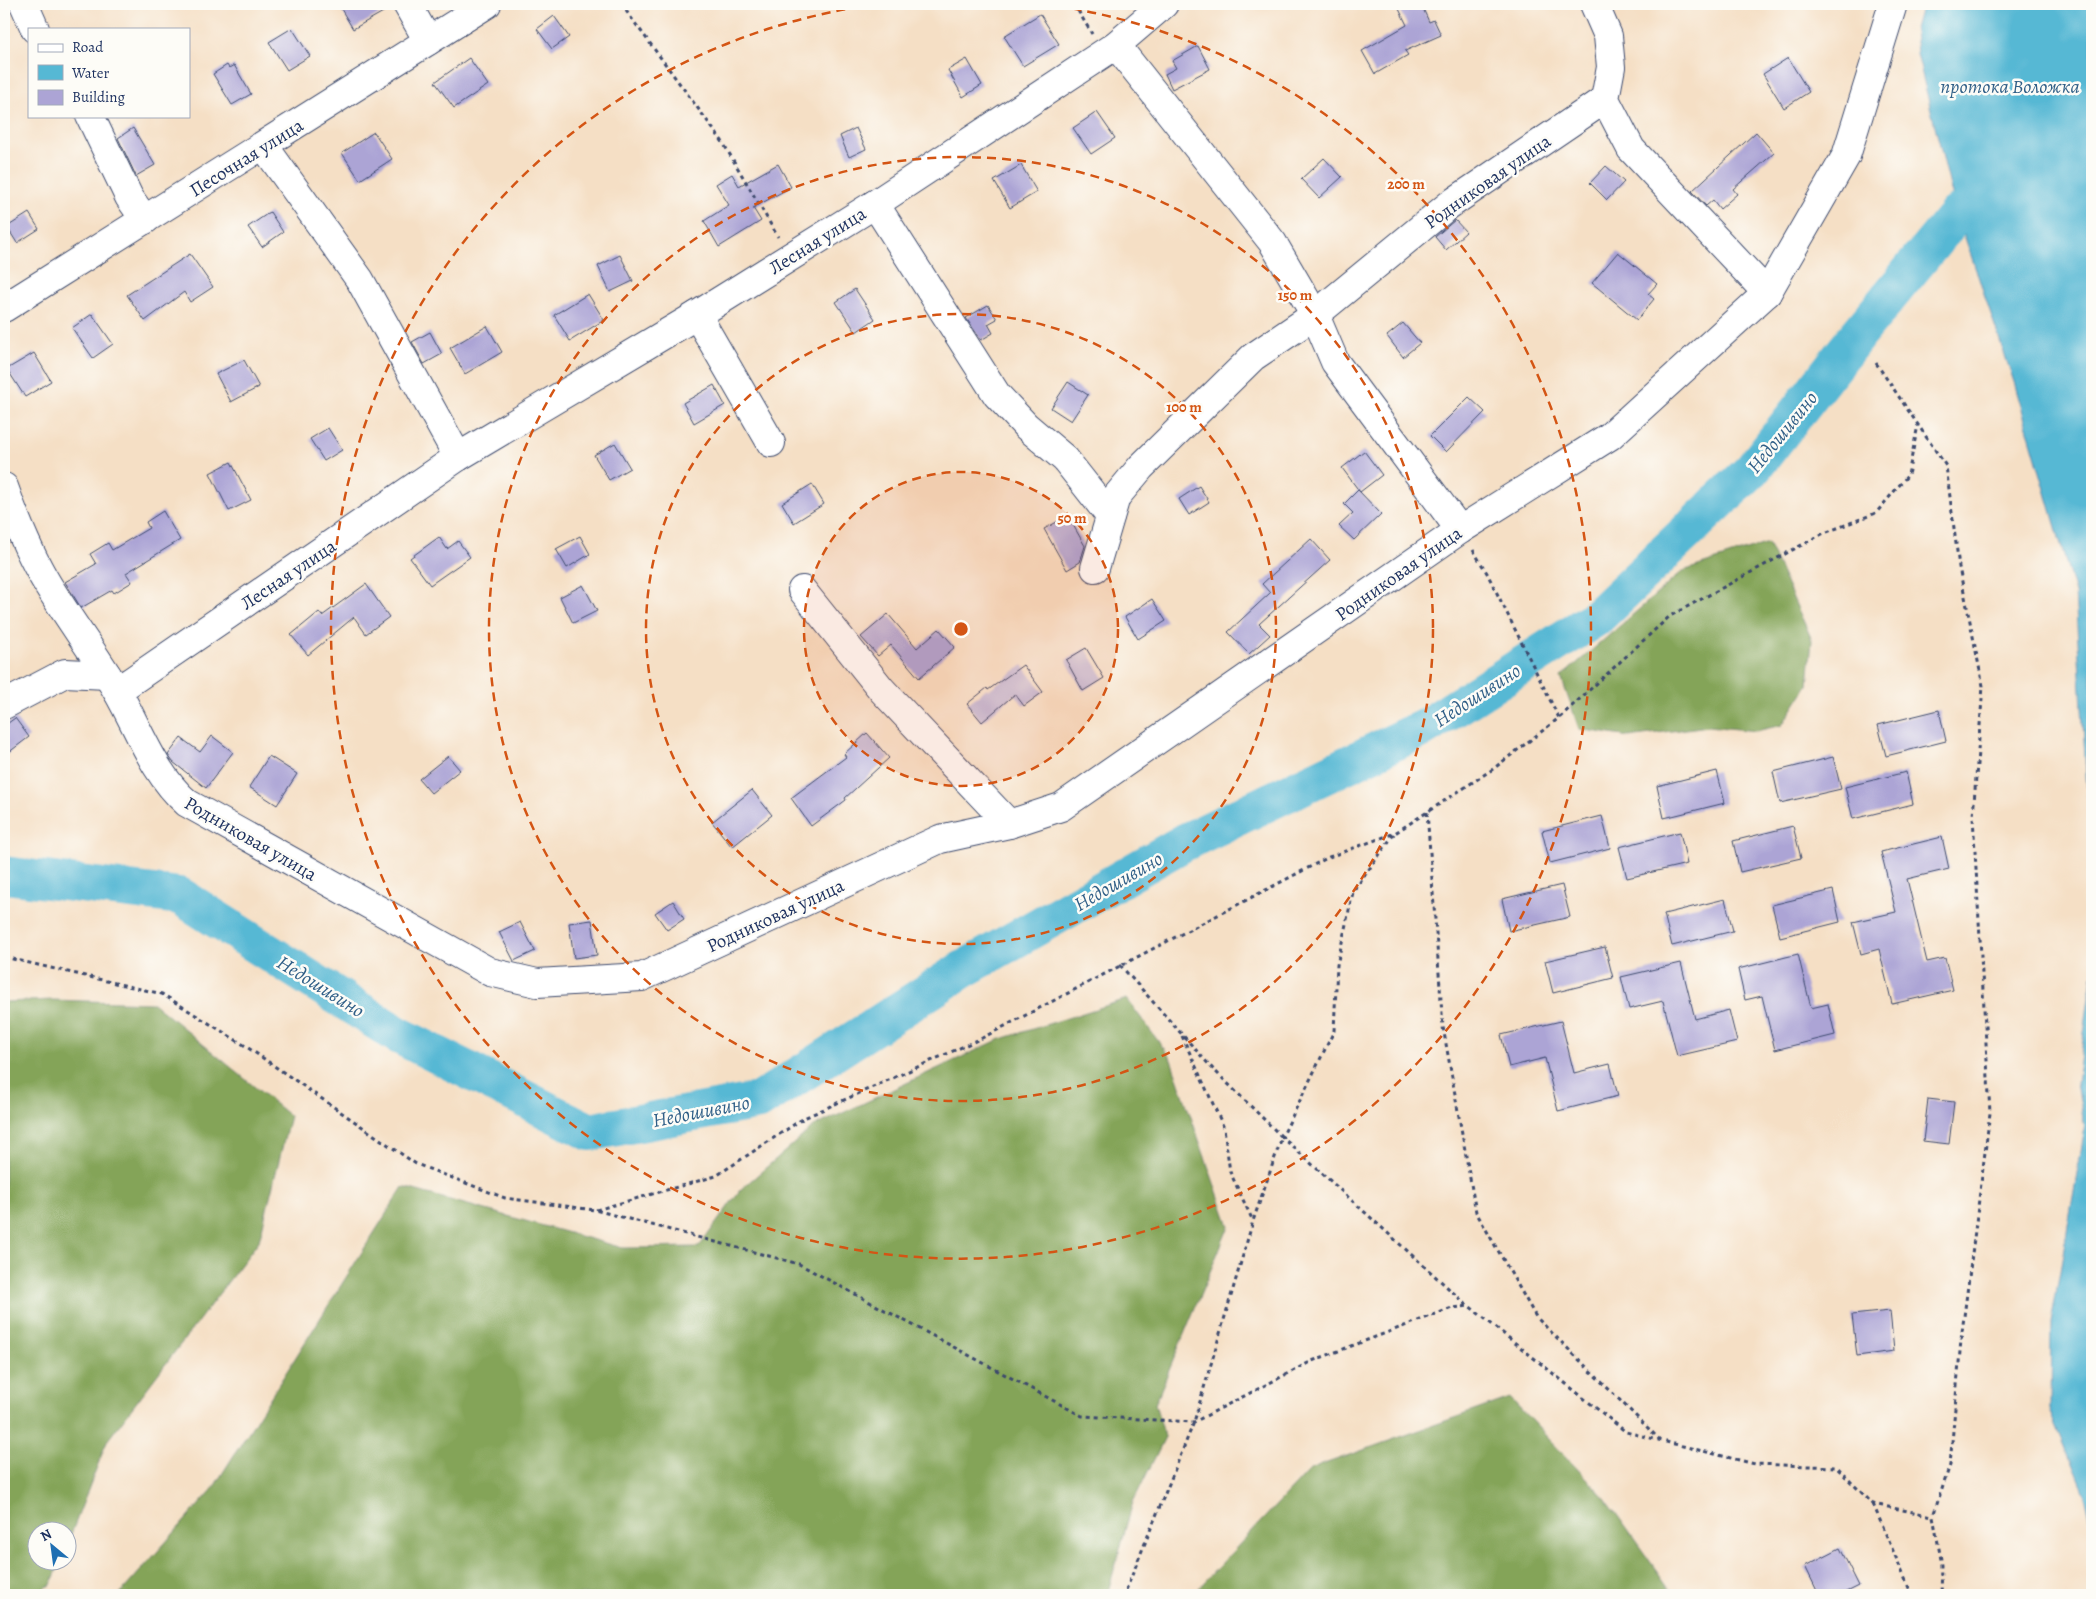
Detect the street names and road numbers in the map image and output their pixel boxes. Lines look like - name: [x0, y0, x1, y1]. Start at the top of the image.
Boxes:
- street label: Песочная улица: [185, 112, 309, 203]
- street label: Родниковая улица: [1419, 128, 1556, 235]
- street label: Лесная улица: [764, 201, 871, 281]
- street label: Родниковая улица: [1330, 520, 1467, 627]
- street label: Лесная улица: [236, 533, 342, 616]
- street label: Родниковая улица: [179, 790, 322, 888]
- street label: Родниковая улица: [702, 873, 849, 959]

